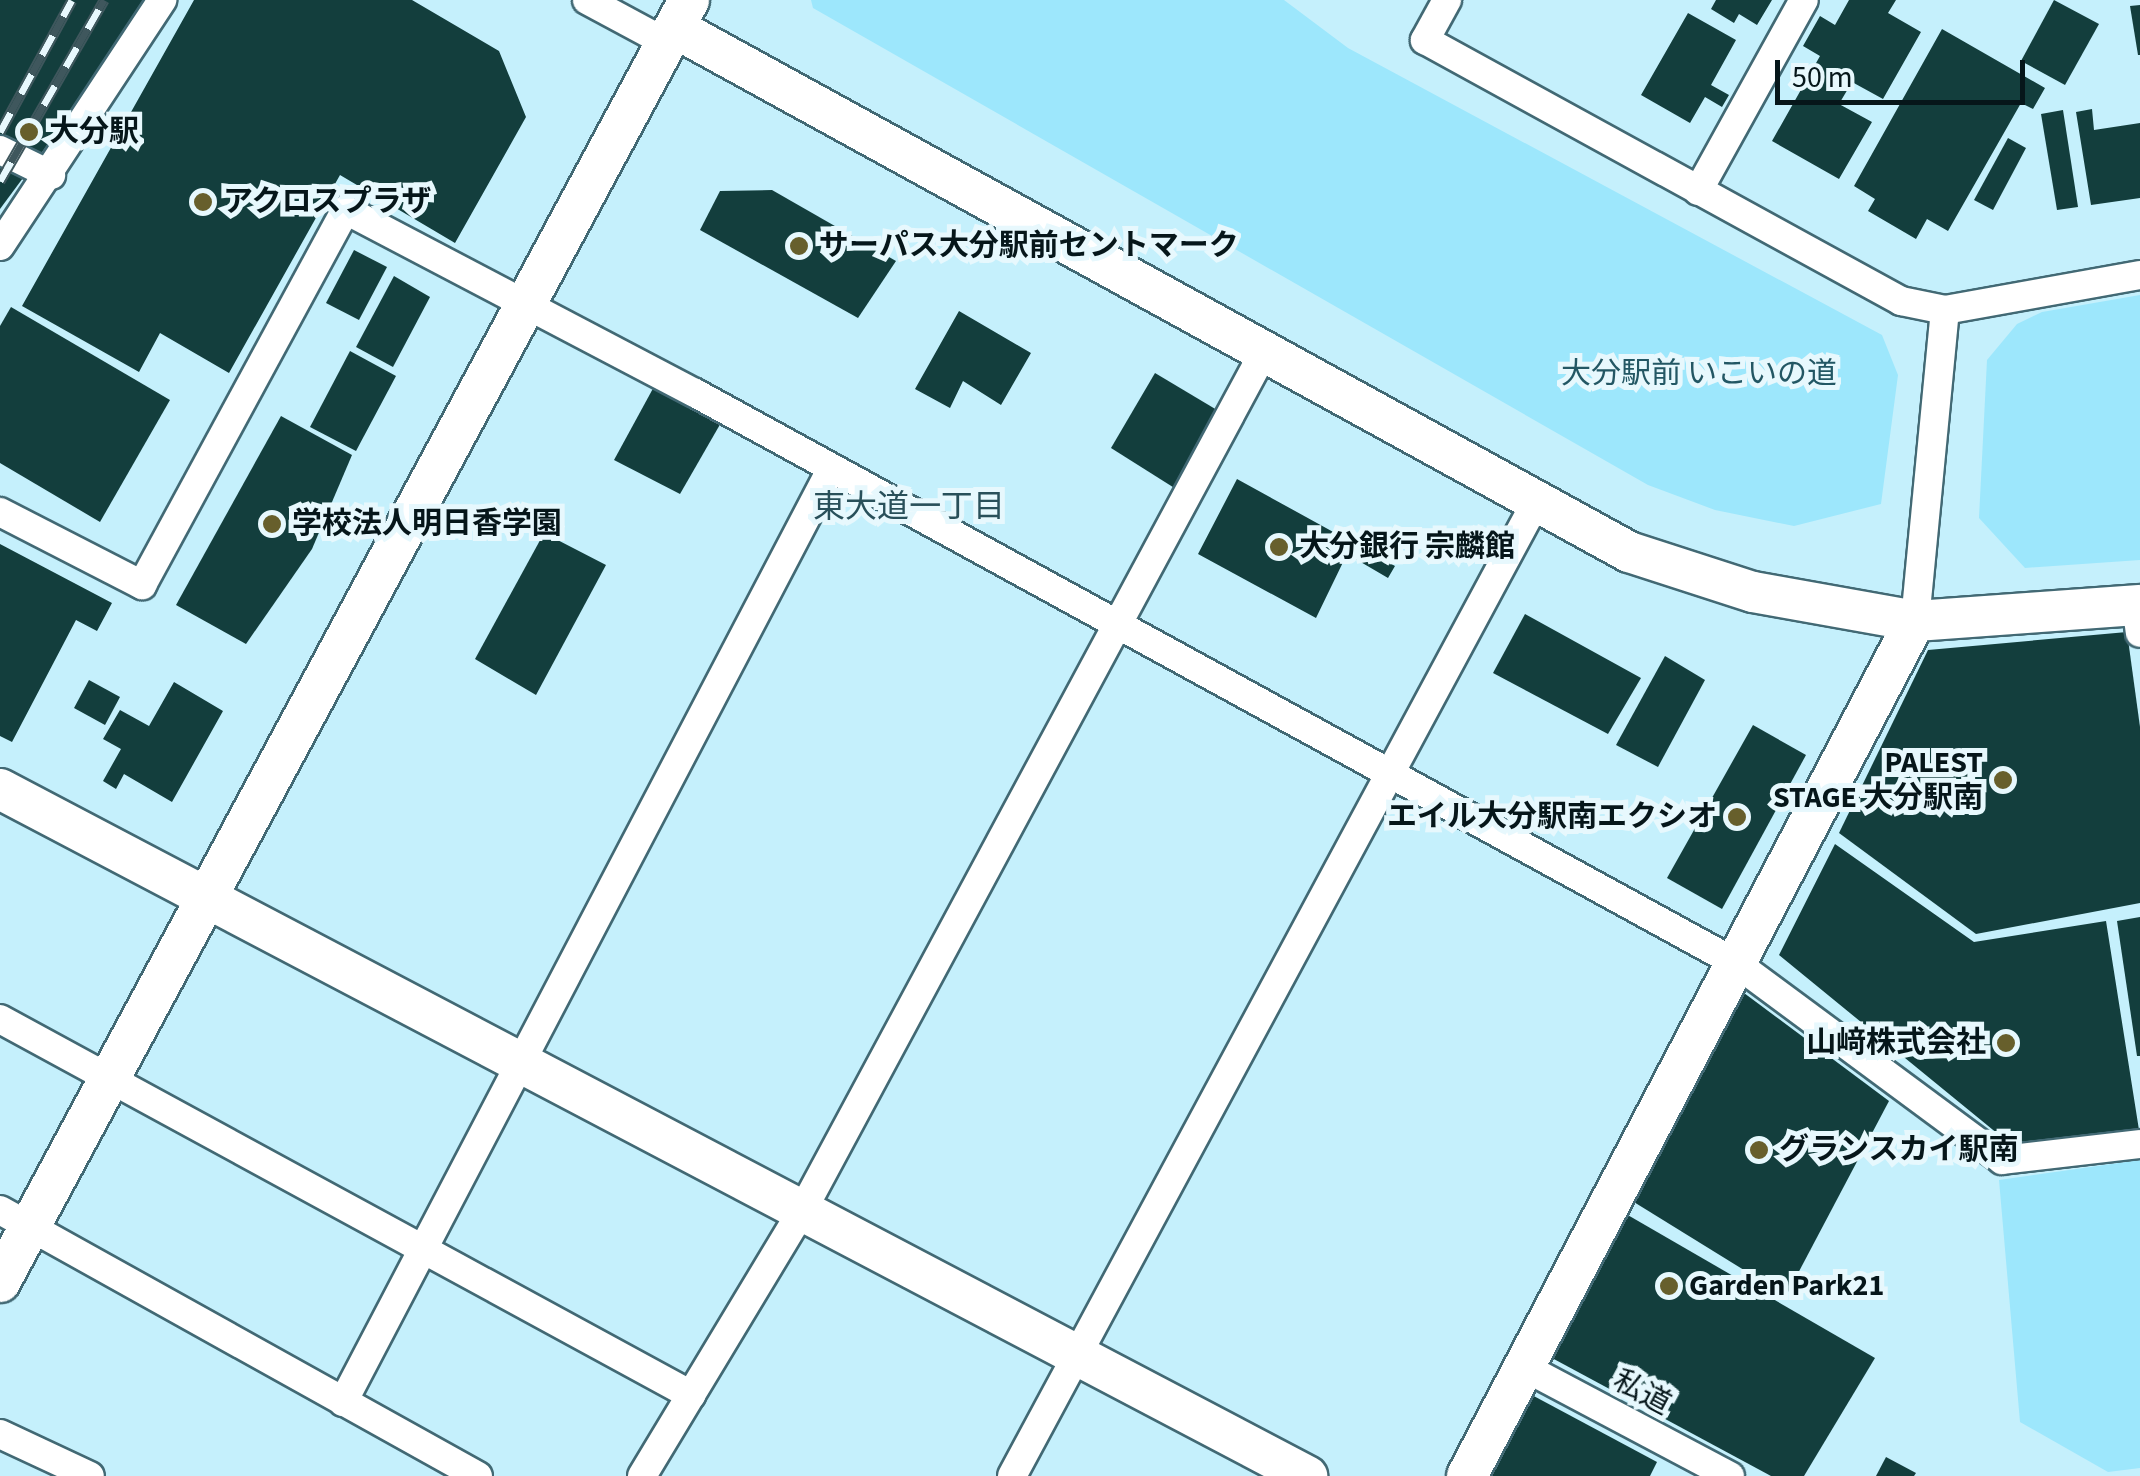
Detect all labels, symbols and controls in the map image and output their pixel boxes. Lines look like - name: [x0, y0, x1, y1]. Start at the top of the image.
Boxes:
- scale bar: [1780, 40, 2030, 102]
- text: 50 m: [1792, 56, 1853, 99]
- place label: 大分駅: [49, 114, 139, 150]
- marker: 大分駅: [18, 121, 40, 143]
- place label: アクロスプラザ: [223, 184, 433, 220]
- marker: アクロスプラザ: [192, 191, 214, 213]
- place label: サーパス大分駅前セントマーク: [819, 228, 1239, 264]
- marker: サーパス大分駅前セントマーク: [788, 235, 810, 257]
- park label: 大分駅前 いこいの道: [1561, 356, 1837, 392]
- district label: 東大道一丁目: [813, 488, 1005, 526]
- place label: 学校法人明日香学園: [292, 506, 562, 542]
- marker: 学校法人明日香学園: [261, 513, 283, 535]
- place label: 大分銀行 宗麟館: [1299, 529, 1515, 565]
- marker: 大分銀行 宗麟館: [1268, 536, 1290, 558]
- place label: PALEST STAGE 大分駅南: [1773, 745, 1983, 816]
- marker: PALEST STAGE 大分駅南: [1992, 769, 2014, 791]
- place label: エイル大分駅南エクシオ: [1387, 799, 1717, 835]
- marker: エイル大分駅南エクシオ: [1726, 806, 1748, 828]
- place label: 山﨑株式会社: [1806, 1025, 1986, 1061]
- marker: 山﨑株式会社: [1995, 1032, 2017, 1054]
- place label: グランスカイ駅南: [1779, 1132, 2019, 1168]
- marker: グランスカイ駅南: [1748, 1139, 1770, 1161]
- place label: Garden Park21: [1689, 1268, 1884, 1304]
- marker: Garden Park21: [1658, 1275, 1680, 1297]
- street label: 私道: [1607, 1363, 1677, 1423]

